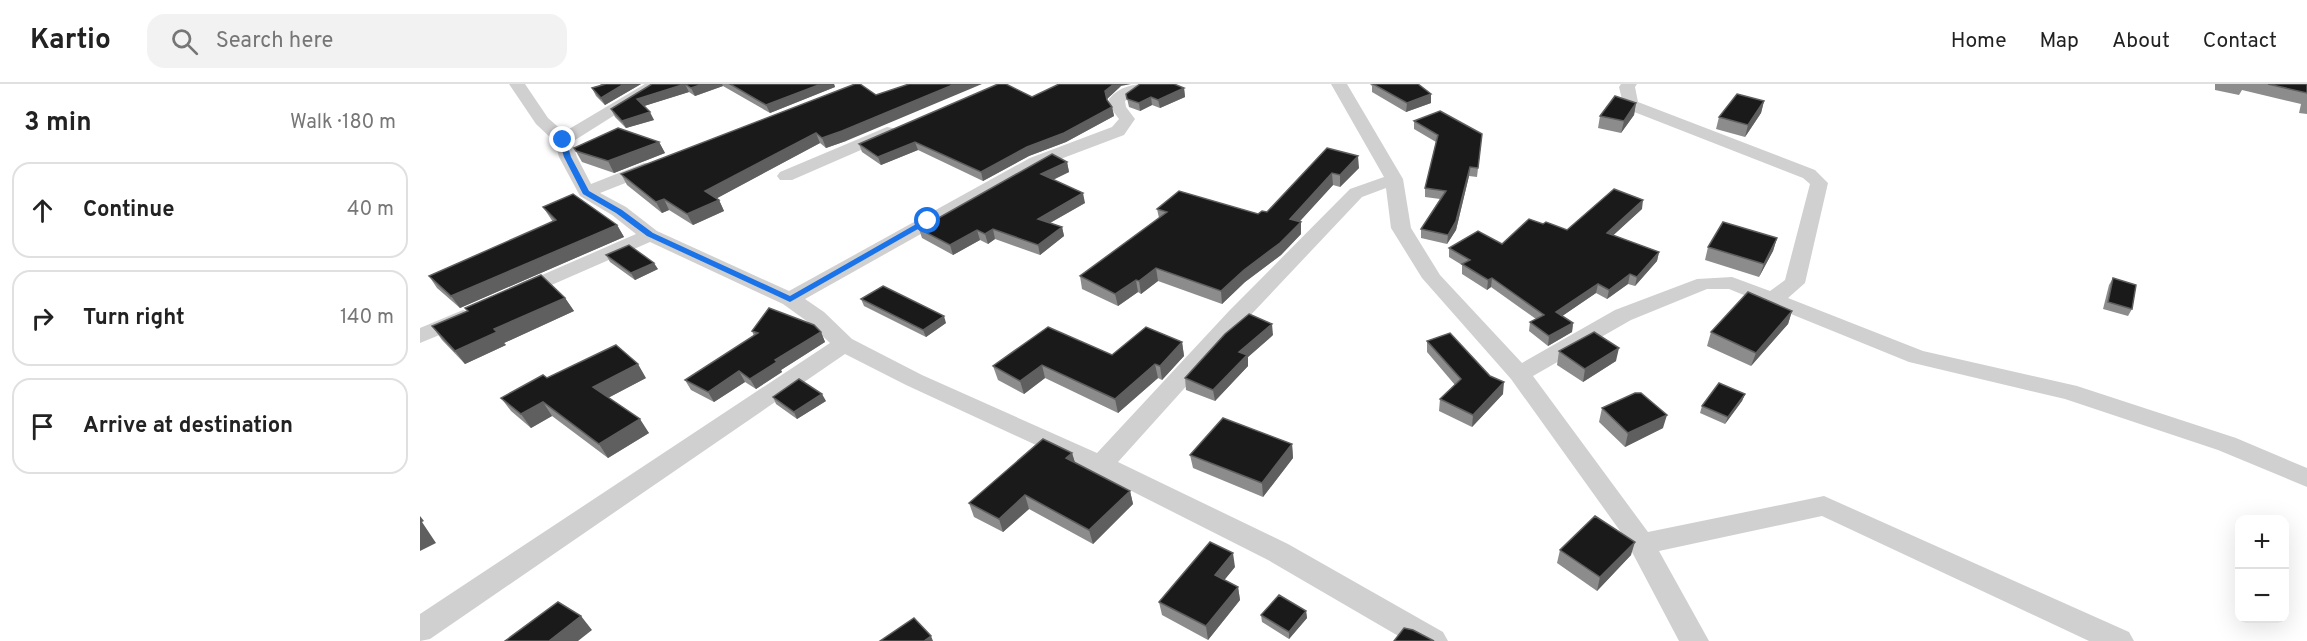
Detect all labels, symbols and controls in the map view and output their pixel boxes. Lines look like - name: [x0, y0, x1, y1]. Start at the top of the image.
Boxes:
- search box: [147, 14, 567, 68]
- text: Kartio: [30, 23, 111, 59]
- icon: search: [168, 25, 201, 58]
- text: Search here: [216, 28, 333, 55]
- text: Home: [1951, 28, 2007, 55]
- text: Map: [2040, 28, 2079, 55]
- text: About: [2112, 28, 2170, 55]
- text: Contact: [2203, 28, 2277, 55]
- text: 3 min: [24, 107, 92, 140]
- text: Walk · 180 m: [290, 110, 396, 136]
- route end: [549, 126, 575, 152]
- icon: ahead: [26, 194, 59, 227]
- text: Continue: [83, 197, 174, 224]
- text: 40 m: [347, 197, 394, 223]
- route start: [914, 207, 940, 233]
- icon: right: [26, 302, 59, 335]
- text: Turn right: [83, 305, 185, 332]
- text: 140 m: [340, 305, 394, 331]
- icon: arrive: [26, 410, 59, 443]
- text: Arrive at destination: [83, 413, 293, 440]
- map controls: [2235, 515, 2289, 623]
- button: +: [2235, 515, 2289, 569]
- button: −: [2235, 569, 2289, 623]

